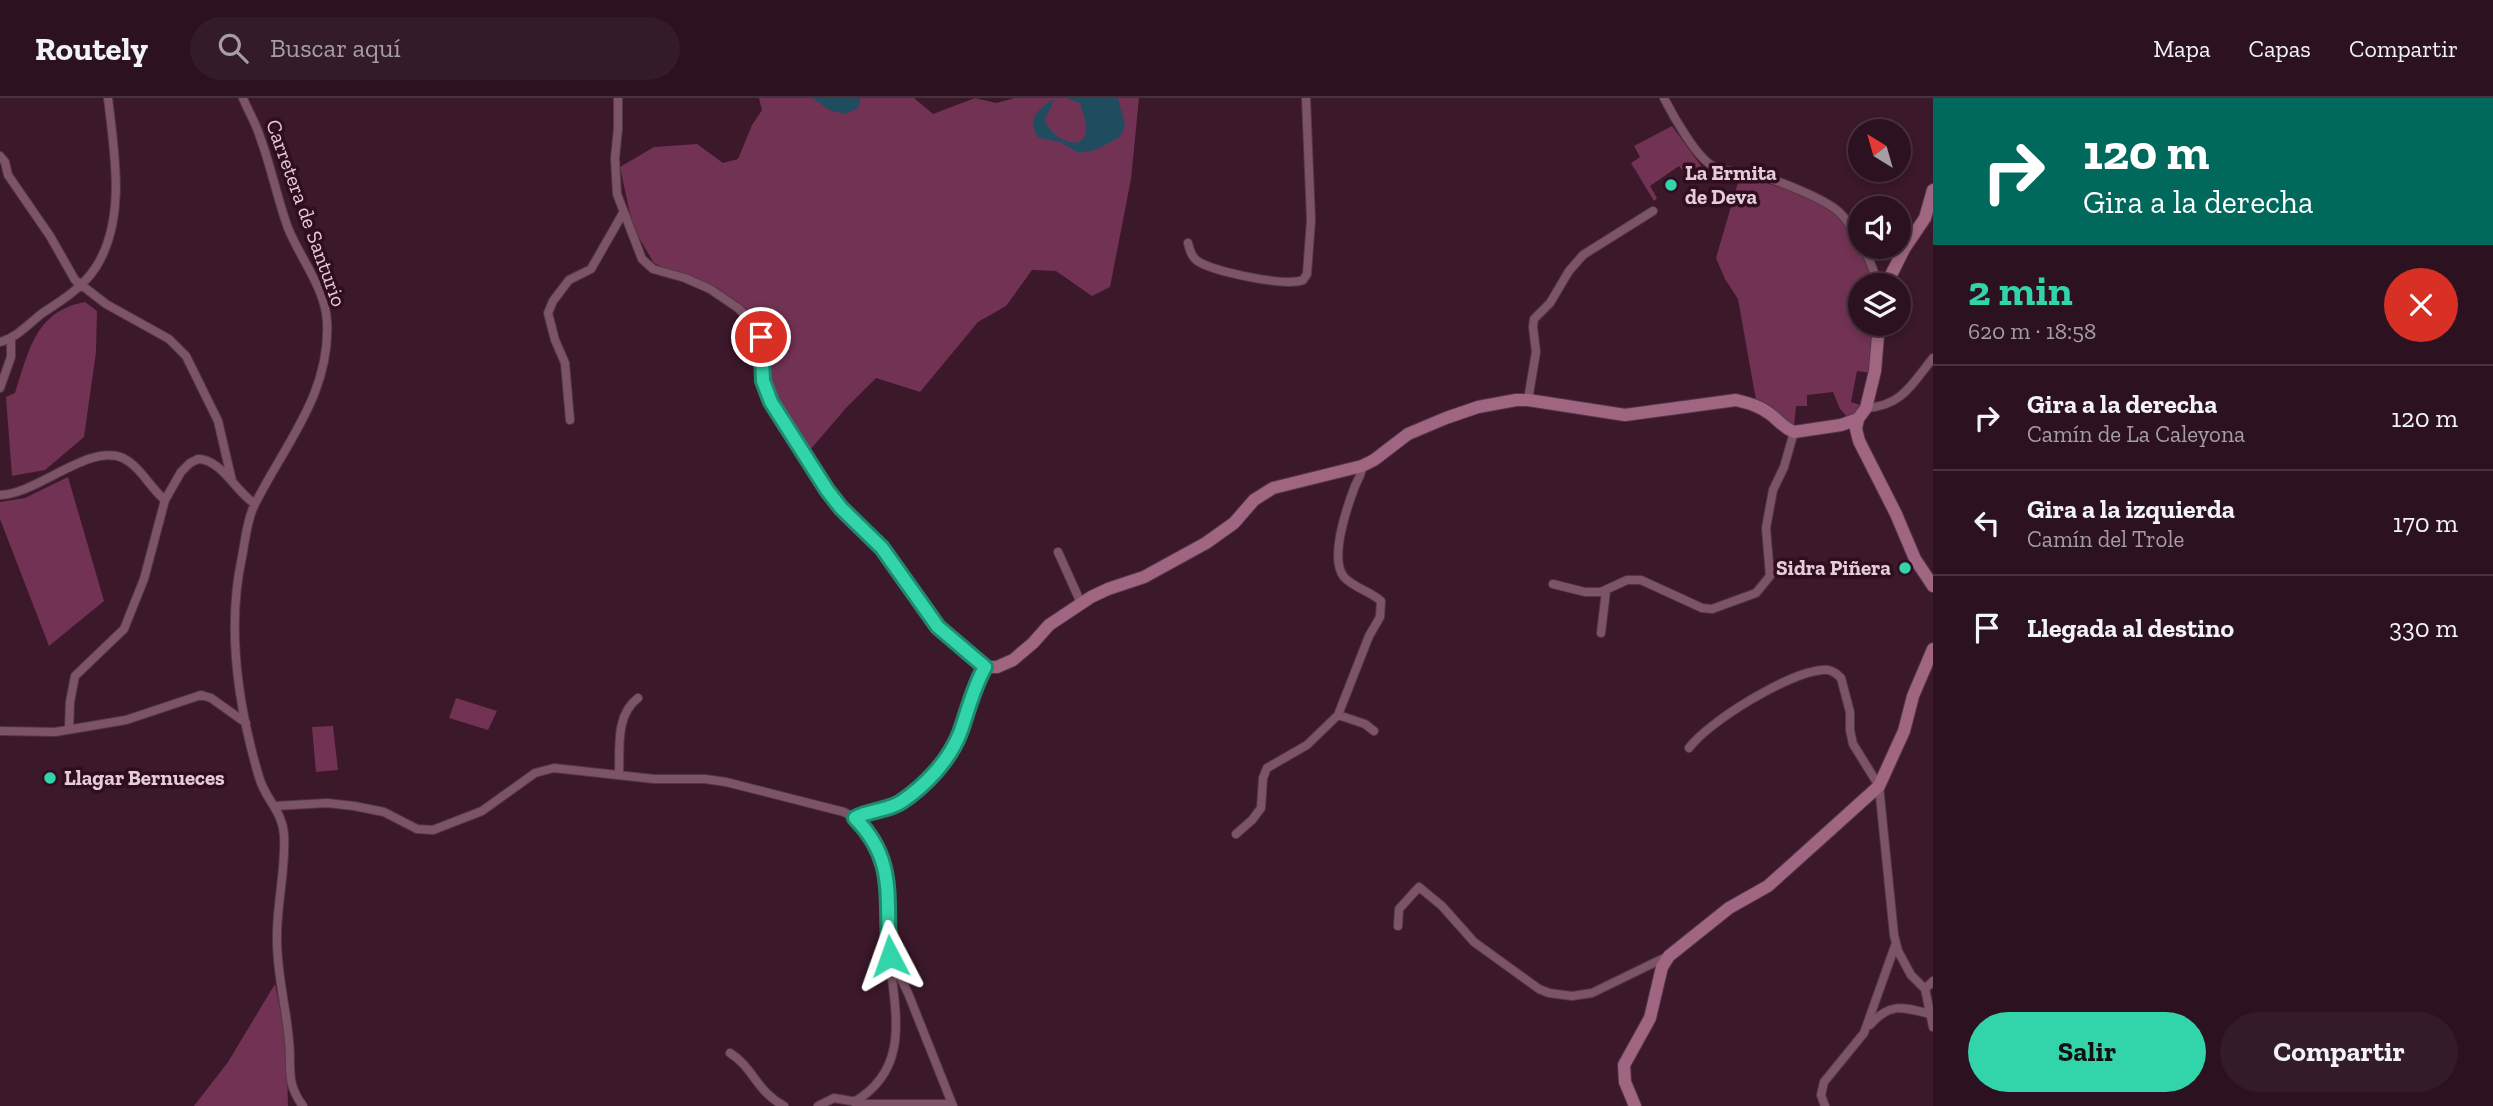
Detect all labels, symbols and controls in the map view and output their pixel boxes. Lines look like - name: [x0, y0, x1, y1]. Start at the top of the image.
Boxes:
- search box: [190, 17, 680, 80]
- text: Routely: [35, 29, 148, 68]
- icon: search: [214, 29, 252, 67]
- text: Buscar aquí: [270, 32, 401, 64]
- text: Mapa: [2153, 34, 2210, 63]
- text: Capas: [2248, 34, 2311, 63]
- text: Compartir: [2349, 34, 2458, 63]
- street label: Carretera de Santurio: [261, 116, 352, 310]
- north arrow: [1848, 119, 1911, 182]
- map controls: [1848, 119, 1911, 336]
- text: 120 m: [2083, 123, 2209, 182]
- icon: right: [1968, 126, 2059, 217]
- place label: La Ermita de Deva: [1685, 160, 1777, 209]
- marker: La Ermita de Deva: [1663, 177, 1679, 193]
- text: Gira a la derecha: [2083, 183, 2313, 221]
- button: sound: [1848, 196, 1911, 259]
- text: 2 min: [1968, 265, 2073, 316]
- button: close: [2384, 268, 2458, 342]
- button: layers: [1848, 273, 1911, 336]
- pin: [731, 307, 791, 367]
- text: 620 m · 18:58: [1968, 317, 2096, 345]
- icon: arrive: [742, 318, 780, 356]
- text: Gira a la derecha: [2027, 388, 2217, 420]
- icon: right: [1968, 399, 2006, 437]
- text: 120 m: [2391, 402, 2458, 434]
- text: Camín de La Caleyona: [2027, 420, 2245, 448]
- text: Gira a la izquierda: [2027, 493, 2235, 525]
- icon: left: [1968, 504, 2006, 542]
- text: 170 m: [2393, 507, 2458, 539]
- text: Camín del Trole: [2027, 525, 2184, 553]
- place label: Sidra Piñera: [1776, 555, 1891, 580]
- marker: Sidra Piñera: [1897, 560, 1913, 576]
- icon: arrive: [1968, 609, 2006, 647]
- text: Llegada al destino: [2027, 612, 2234, 644]
- text: 330 m: [2389, 612, 2458, 644]
- place label: Llagar Bernueces: [64, 765, 225, 790]
- marker: Llagar Bernueces: [42, 770, 58, 786]
- position arrow: [853, 919, 927, 993]
- button: Salir: [1968, 1012, 2206, 1092]
- button: Compartir: [2220, 1012, 2458, 1092]

